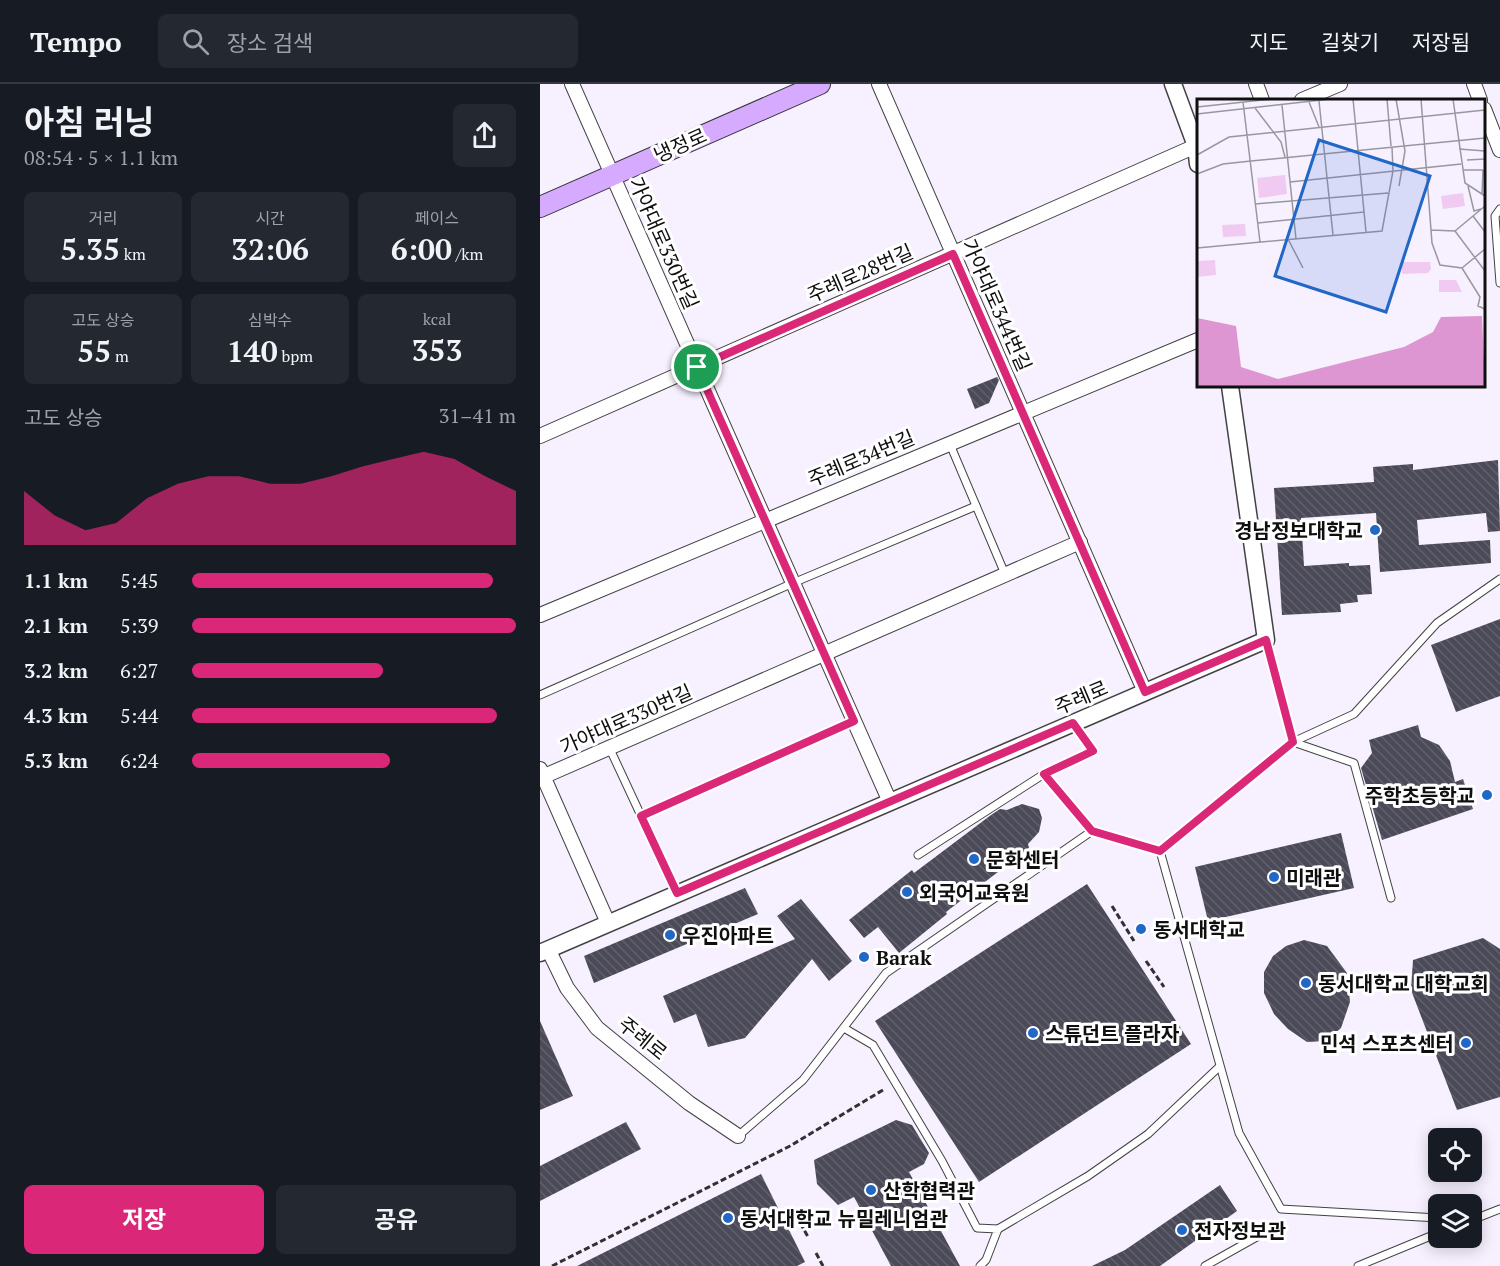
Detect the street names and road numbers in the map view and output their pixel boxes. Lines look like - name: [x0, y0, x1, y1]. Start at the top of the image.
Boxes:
- street label: 냉정로: [649, 121, 711, 169]
- street label: 가야대로330번길: [623, 172, 705, 314]
- street label: 가야대로344번길: [956, 234, 1038, 376]
- street label: 주례로28번길: [803, 238, 917, 308]
- street label: 주례로34번길: [804, 423, 918, 493]
- street label: 주례로: [1050, 674, 1112, 720]
- street label: 가야대로330번길: [555, 678, 697, 760]
- street label: 주례로: [613, 1010, 673, 1066]

